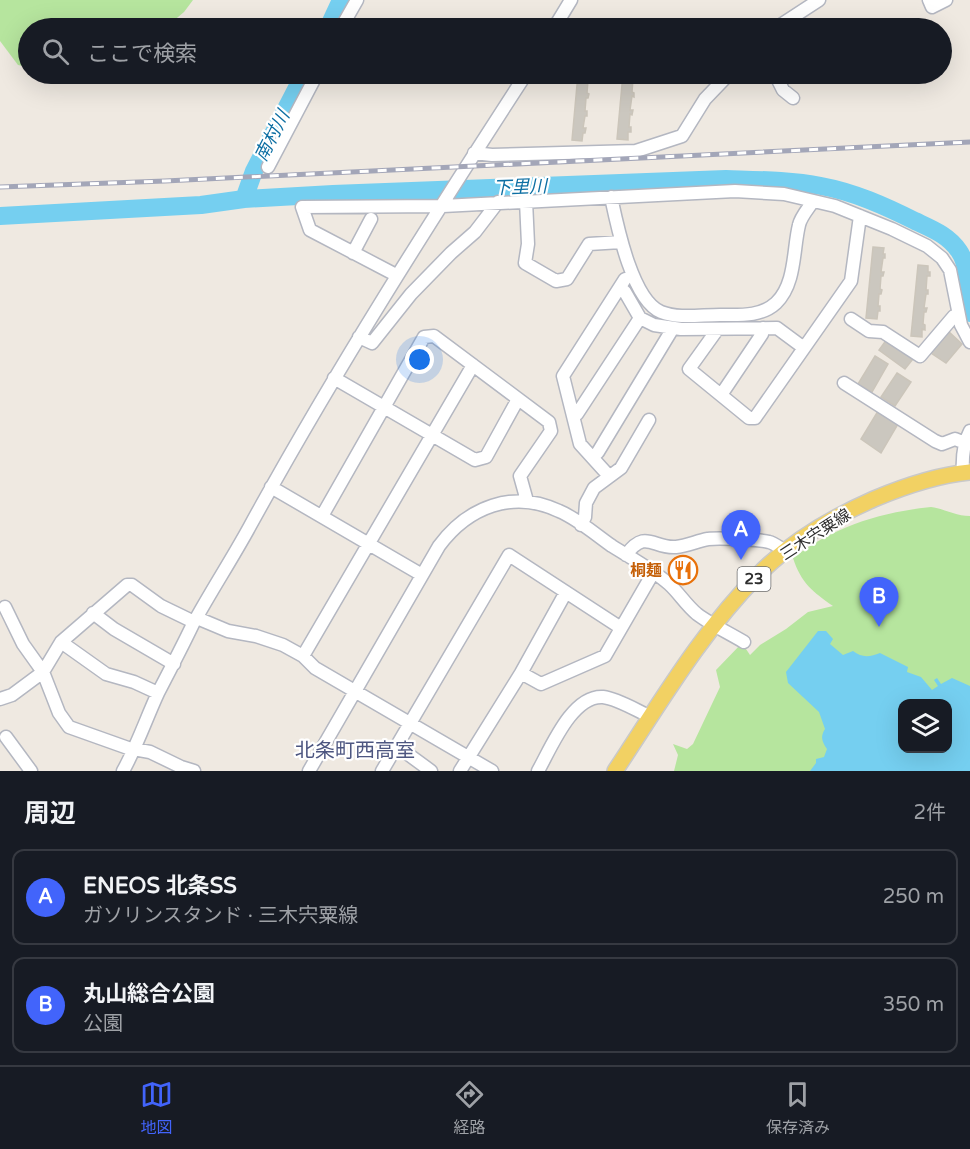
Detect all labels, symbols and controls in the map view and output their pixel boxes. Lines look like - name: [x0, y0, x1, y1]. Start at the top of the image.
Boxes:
- search box: [18, 18, 952, 84]
- icon: search: [39, 35, 72, 68]
- text: ここで検索: [87, 41, 197, 67]
- water label: 南村川: [250, 105, 295, 165]
- water label: 下里川: [493, 175, 549, 199]
- your location: [405, 345, 434, 374]
- street label: 三木宍粟線: [777, 505, 855, 565]
- pin: A: [722, 510, 760, 560]
- restaurant icon: 桐麺: [667, 554, 699, 586]
- place label: 桐麺: [630, 561, 662, 581]
- road number: 23: [738, 567, 771, 591]
- pin: B: [860, 578, 898, 627]
- map controls: [898, 699, 952, 753]
- button: layers: [898, 699, 952, 753]
- district label: 北条町西高室: [295, 739, 415, 763]
- text: 周辺: [24, 798, 76, 829]
- text: 2件: [913, 801, 946, 825]
- text: ENEOS 北条SS: [83, 873, 237, 899]
- text: A: [38, 885, 53, 909]
- text: 250 m: [883, 885, 944, 909]
- text: ガソリンスタンド · 三木宍粟線: [83, 904, 358, 928]
- text: 丸山総合公園: [83, 981, 215, 1007]
- text: B: [39, 993, 52, 1017]
- text: 350 m: [883, 993, 944, 1017]
- text: 公園: [83, 1012, 123, 1036]
- tab: 地図: [140, 1078, 173, 1138]
- tab: 経路: [453, 1078, 486, 1138]
- tab: 保存済み: [766, 1078, 830, 1138]

